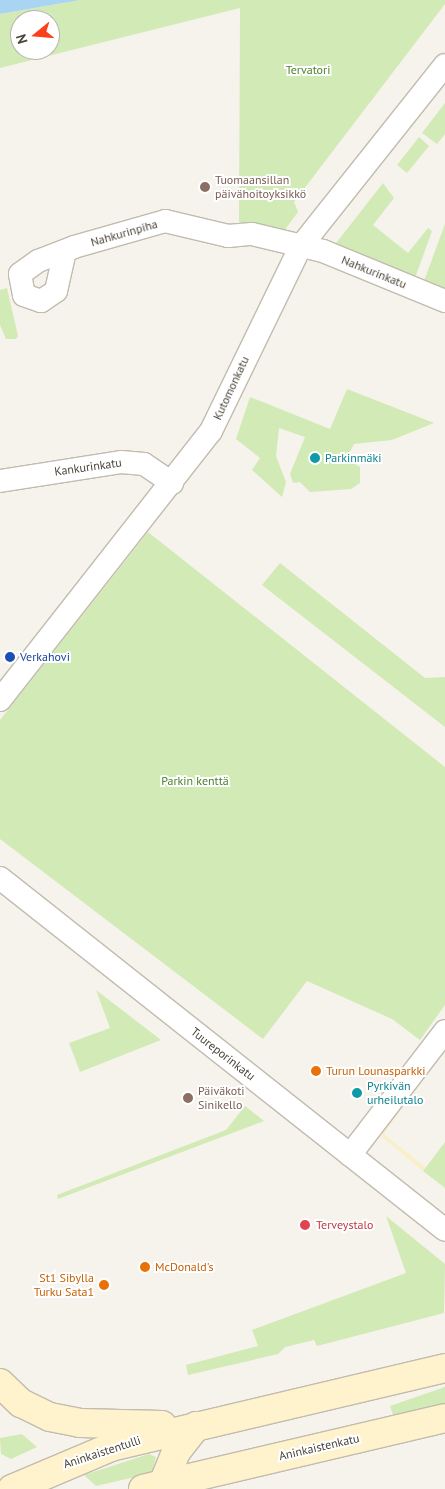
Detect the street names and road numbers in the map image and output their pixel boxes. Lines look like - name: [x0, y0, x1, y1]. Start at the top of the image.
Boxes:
- street label: Nahkurinpiha: [89, 217, 159, 249]
- street label: Nahkurinkatu: [339, 252, 409, 292]
- street label: Kutomonkatu: [210, 354, 252, 422]
- street label: Kankurinkatu: [53, 455, 123, 479]
- street label: Tuureporinkatu: [188, 1024, 258, 1084]
- street label: Aninkaistenkatu: [277, 1431, 361, 1463]
- street label: Aninkaistentulli: [61, 1433, 143, 1471]

